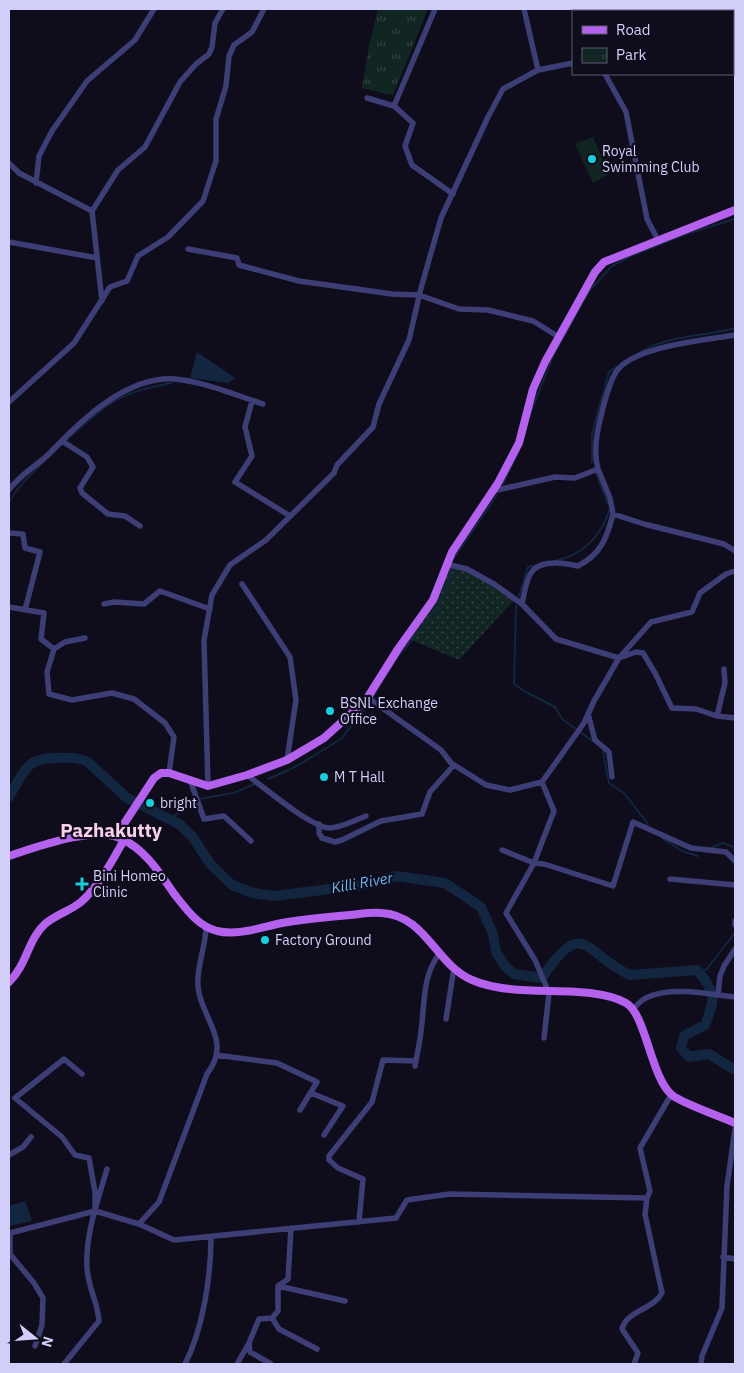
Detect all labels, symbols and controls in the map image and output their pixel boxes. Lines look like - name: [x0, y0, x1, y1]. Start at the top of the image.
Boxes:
- legend: [572, 10, 734, 75]
- text: Road: [616, 20, 651, 39]
- text: Park: [616, 45, 646, 64]
- place label: Royal Swimming Club: [602, 142, 700, 176]
- marker: Royal Swimming Club: [586, 153, 598, 165]
- place label: BSNL Exchange Office: [340, 694, 438, 728]
- marker: BSNL Exchange Office: [324, 705, 336, 717]
- place label: M T Hall: [334, 768, 385, 786]
- marker: M T Hall: [318, 771, 330, 783]
- place label: bright: [160, 794, 197, 812]
- marker: bright: [144, 797, 156, 809]
- district label: Pazhakutty: [60, 818, 163, 842]
- place label: Bini Homeo Clinic: [93, 867, 166, 901]
- water label: Killi River: [330, 868, 395, 897]
- marker: Bini Homeo Clinic: [75, 877, 89, 891]
- place label: Factory Ground: [275, 931, 372, 949]
- marker: Factory Ground: [259, 934, 271, 946]
- north arrow: [10, 1313, 60, 1363]
- text: N: [37, 1334, 58, 1349]

